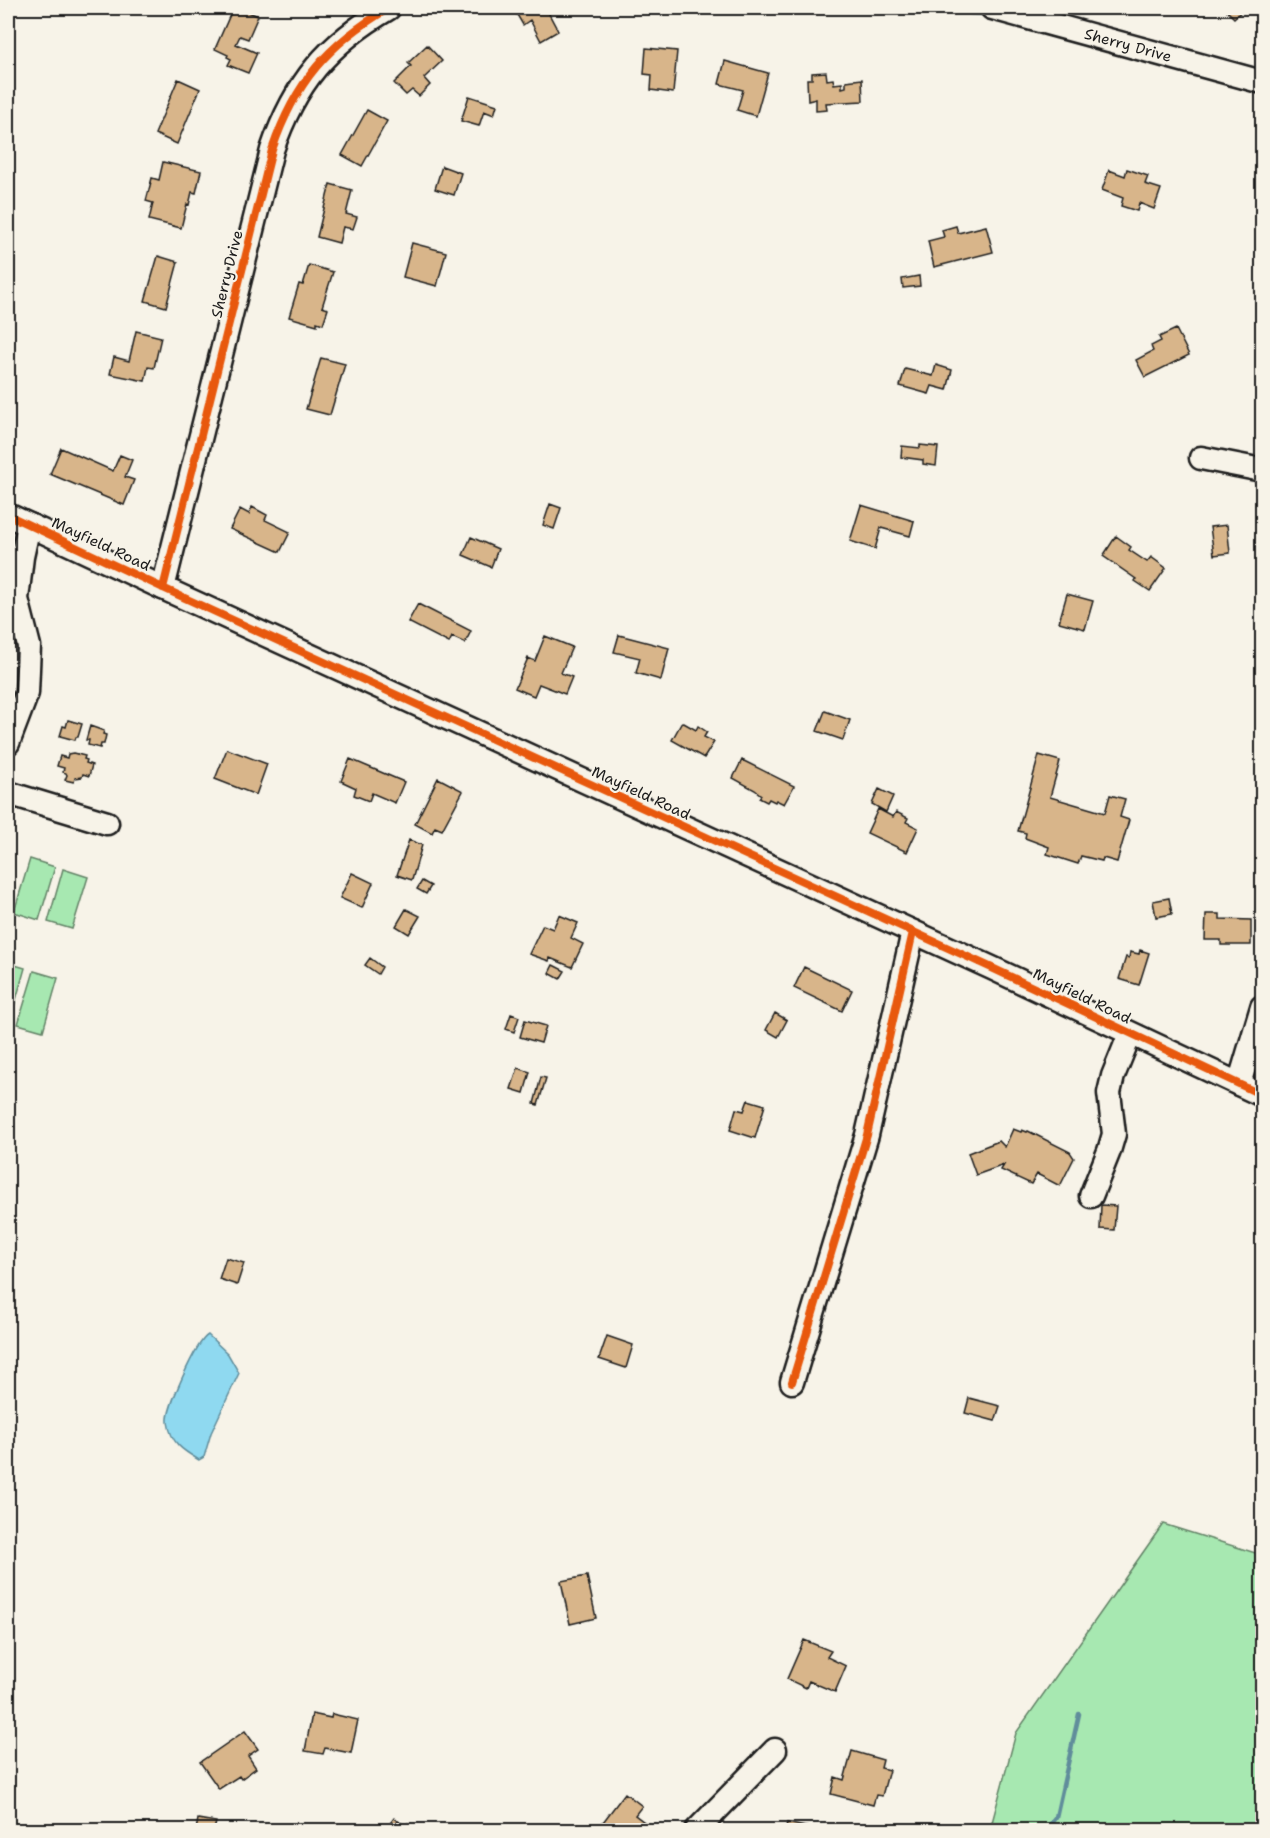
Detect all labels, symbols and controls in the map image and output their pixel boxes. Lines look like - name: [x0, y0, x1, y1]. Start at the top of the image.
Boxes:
- street label: Sherry Drive: [1082, 24, 1174, 67]
- street label: Sherry Drive: [206, 228, 248, 320]
- street label: Mayfield Road: [48, 512, 154, 576]
- street label: Mayfield Road: [588, 761, 694, 825]
- street label: Mayfield Road: [1030, 964, 1135, 1029]

